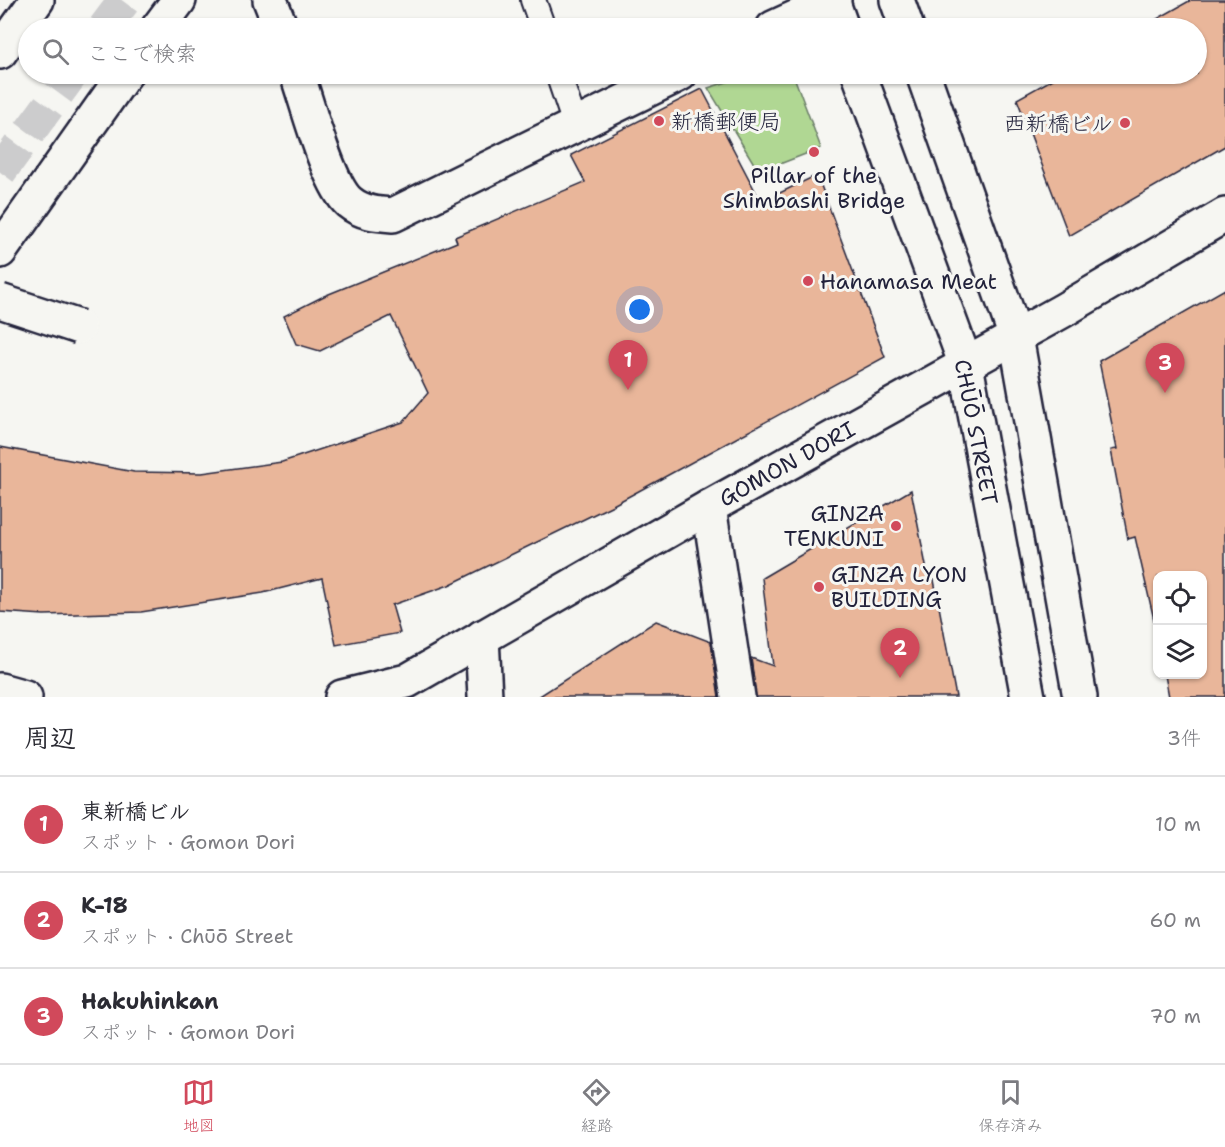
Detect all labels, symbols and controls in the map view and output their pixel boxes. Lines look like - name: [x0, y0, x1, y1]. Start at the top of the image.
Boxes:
- search box: [18, 18, 1207, 84]
- icon: search: [39, 35, 72, 68]
- text: ここで検索: [87, 39, 197, 68]
- place label: 新橋郵便局: [671, 107, 781, 136]
- place label: 西新橋ビル: [1003, 109, 1113, 138]
- marker: 新橋郵便局: [652, 114, 666, 128]
- marker: 西新橋ビル: [1118, 116, 1132, 130]
- marker: Pillar of the Shimbashi Bridge: [807, 145, 821, 159]
- place label: Pillar of the Shimbashi Bridge: [723, 161, 905, 215]
- place label: Hanamasa Meat: [820, 267, 997, 296]
- marker: Hanamasa Meat: [801, 274, 815, 288]
- your location: [625, 295, 654, 324]
- pin: 1: [608, 340, 648, 390]
- pin: 3: [1146, 344, 1184, 393]
- street label: CHŪŌ STREET: [948, 357, 1004, 508]
- street label: GOMON DORI: [714, 415, 860, 513]
- place label: GINZA TENKUNI: [784, 499, 884, 553]
- marker: GINZA TENKUNI: [889, 519, 903, 533]
- place label: GINZA LYON BUILDING: [831, 560, 967, 614]
- map controls: [1153, 571, 1207, 679]
- button: locate: [1153, 571, 1207, 625]
- marker: GINZA LYON BUILDING: [812, 580, 826, 594]
- button: layers: [1153, 625, 1207, 679]
- pin: 2: [880, 628, 920, 678]
- text: 周辺: [24, 720, 76, 755]
- text: 3件: [1167, 725, 1201, 751]
- text: 東新橋ビル: [81, 797, 191, 826]
- text: 1: [39, 811, 48, 837]
- text: 10 m: [1155, 811, 1201, 837]
- text: スポット · Gomon Dori: [81, 829, 295, 855]
- text: K-18: [81, 891, 128, 920]
- text: 2: [37, 907, 51, 933]
- text: 60 m: [1149, 907, 1201, 933]
- text: スポット · Chūō Street: [81, 923, 294, 949]
- text: Hakuhinkan: [81, 987, 219, 1016]
- text: 3: [37, 1003, 51, 1029]
- text: 70 m: [1149, 1003, 1201, 1029]
- text: スポット · Gomon Dori: [81, 1019, 295, 1045]
- tab: 地図: [182, 1076, 215, 1136]
- tab: 経路: [580, 1076, 613, 1136]
- tab: 保存済み: [978, 1076, 1042, 1136]

